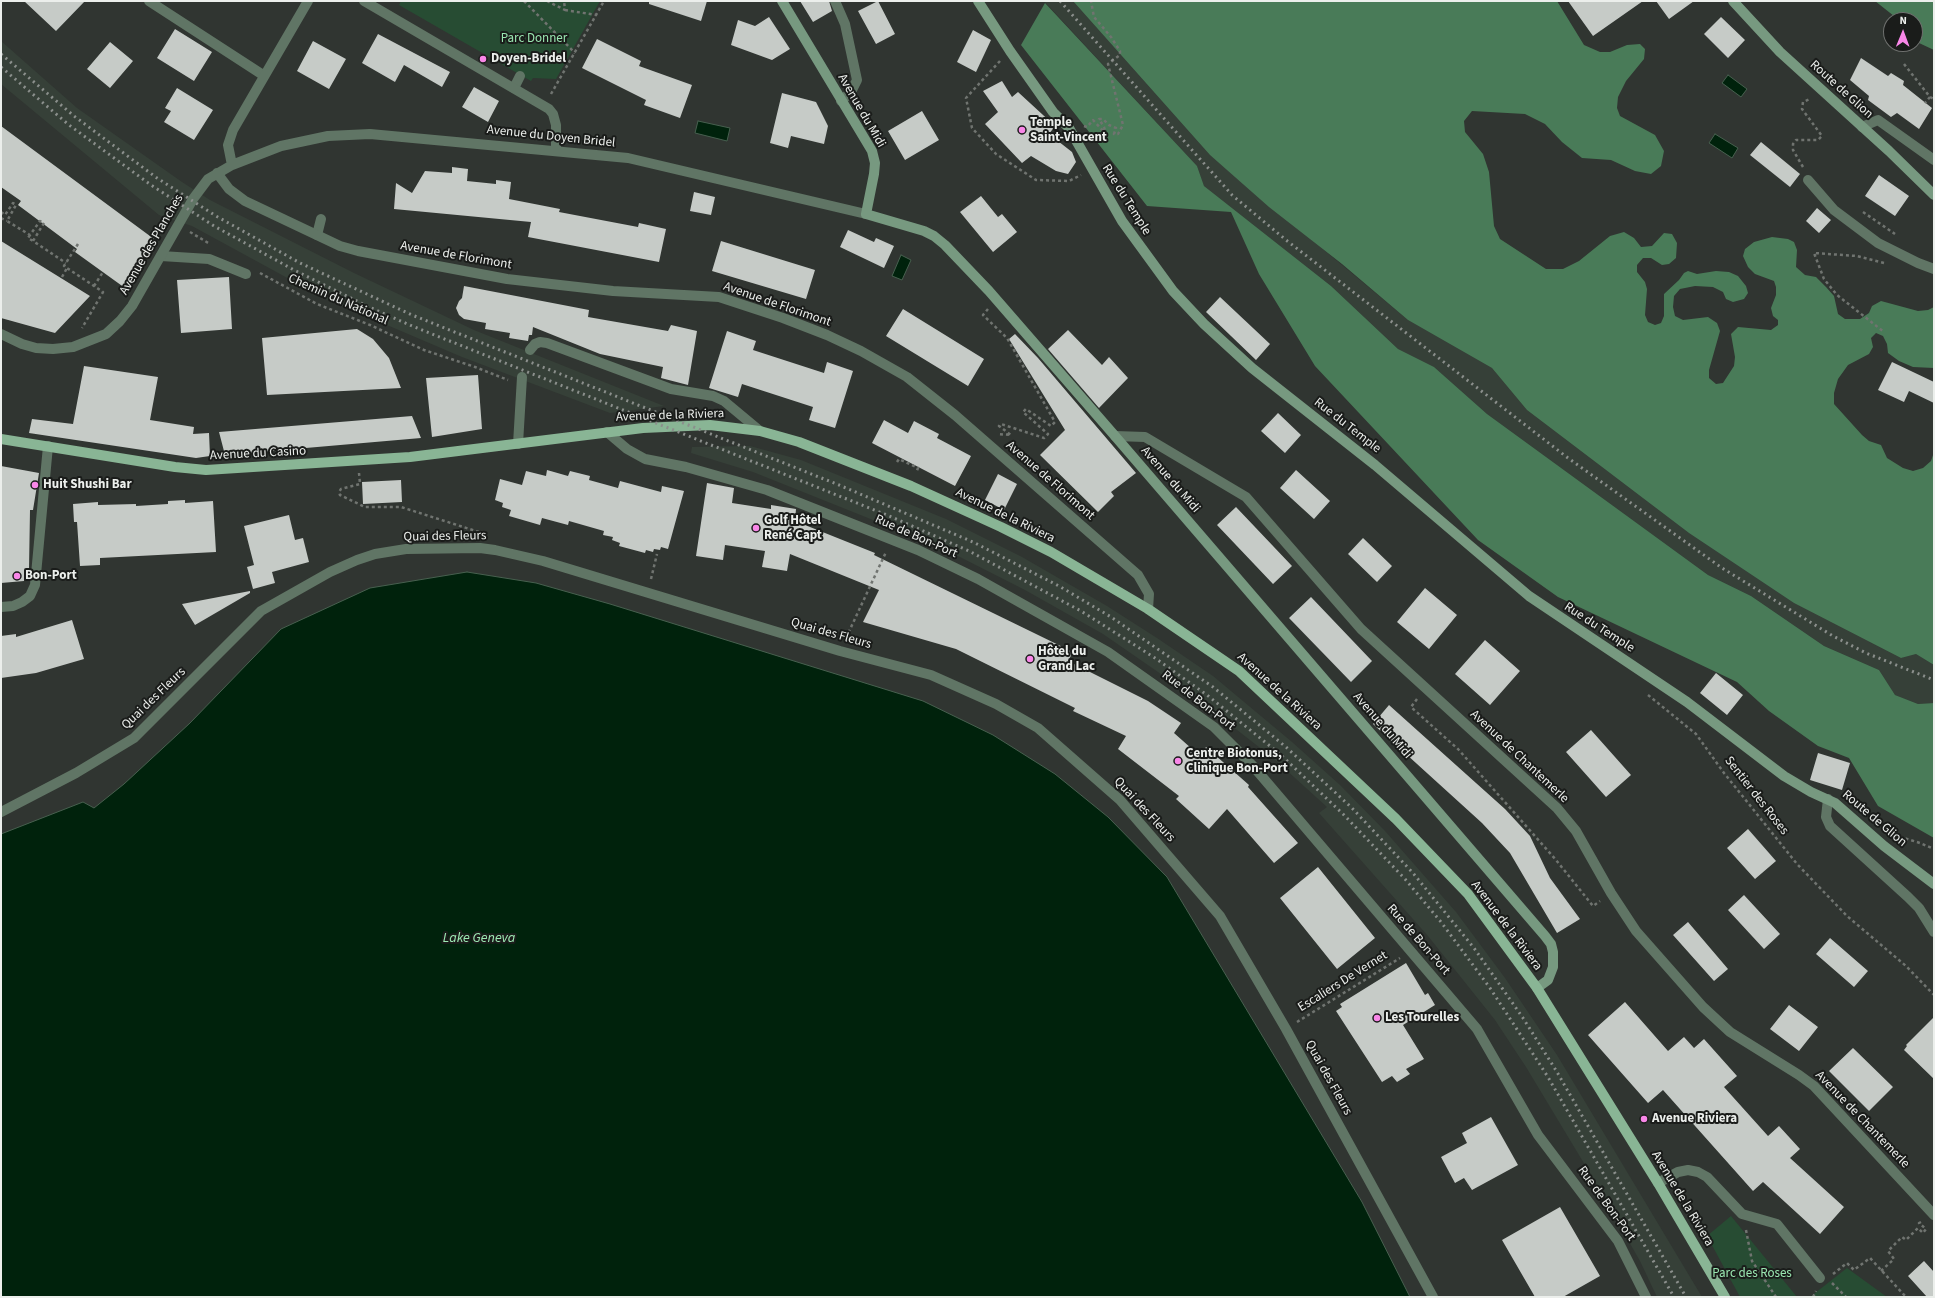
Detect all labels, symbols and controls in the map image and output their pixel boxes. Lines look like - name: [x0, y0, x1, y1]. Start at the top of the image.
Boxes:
- north arrow: [1883, 12, 1923, 52]
- text: N: [1899, 13, 1907, 28]
- park label: Parc Donner: [501, 31, 567, 47]
- place label: Doyen-Bridel: [491, 51, 566, 67]
- marker: Doyen-Bridel: [478, 54, 488, 64]
- street label: Route de Glion: [1806, 58, 1876, 122]
- street label: Avenue du Midi: [834, 71, 888, 151]
- place label: Temple Saint-Vincent: [1030, 115, 1107, 146]
- street label: Avenue du Doyen Bridel: [486, 122, 616, 152]
- marker: Temple Saint-Vincent: [1017, 125, 1027, 135]
- street label: Rue du Temple: [1098, 162, 1154, 238]
- street label: Avenue des Planches: [117, 192, 187, 298]
- street label: Avenue de Florimont: [399, 239, 513, 273]
- street label: Chemin du National: [286, 271, 390, 329]
- street label: Avenue de Florimont: [721, 279, 833, 331]
- street label: Rue du Temple: [1310, 395, 1384, 457]
- street label: Avenue de la Riviera: [616, 406, 724, 426]
- street label: Avenue de Florimont: [1002, 438, 1098, 524]
- street label: Avenue du Casino: [209, 444, 307, 464]
- street label: Avenue du Midi: [1137, 444, 1203, 516]
- place label: Huit Shushi Bar: [43, 477, 132, 493]
- marker: Huit Shushi Bar: [30, 480, 40, 490]
- street label: Avenue de la Riviera: [953, 485, 1057, 547]
- street label: Rue de Bon-Port: [872, 512, 960, 562]
- place label: Golf Hôtel René Capt: [764, 513, 822, 544]
- marker: Golf Hôtel René Capt: [751, 523, 761, 533]
- street label: Quai des Fleurs: [403, 528, 487, 546]
- place label: Bon-Port: [25, 568, 77, 584]
- marker: Bon-Port: [12, 571, 22, 581]
- street label: Rue du Temple: [1561, 599, 1637, 657]
- street label: Quai des Fleurs: [789, 615, 873, 653]
- place label: Hôtel du Grand Lac: [1038, 644, 1095, 675]
- street label: Avenue de la Riviera: [1233, 650, 1325, 734]
- marker: Hôtel du Grand Lac: [1025, 654, 1035, 664]
- street label: Quai des Fleurs: [119, 665, 189, 733]
- street label: Rue de Bon-Port: [1158, 668, 1238, 734]
- street label: Avenue du Midi: [1349, 690, 1415, 762]
- street label: Avenue de Chantemerle: [1466, 707, 1572, 807]
- place label: Centre Biotonus, Clinique Bon-Port: [1186, 746, 1288, 777]
- street label: Sentier des Roses: [1721, 754, 1791, 838]
- marker: Centre Biotonus, Clinique Bon-Port: [1173, 756, 1183, 766]
- street label: Quai des Fleurs: [1110, 774, 1178, 846]
- street label: Route de Glion: [1838, 787, 1910, 851]
- street label: Avenue de la Riviera: [1467, 878, 1545, 974]
- street label: Rue de Bon-Port: [1383, 901, 1453, 979]
- water label: Lake Geneva: [443, 931, 515, 947]
- street label: Escaliers De Vernet: [1295, 948, 1391, 1016]
- place label: Les Tourelles: [1385, 1010, 1459, 1026]
- marker: Les Tourelles: [1372, 1013, 1382, 1023]
- street label: Quai des Fleurs: [1301, 1038, 1355, 1118]
- street label: Avenue de Chantemerle: [1811, 1068, 1913, 1172]
- place label: Avenue Riviera: [1652, 1111, 1737, 1127]
- marker: Avenue Riviera: [1639, 1114, 1649, 1124]
- street label: Avenue de la Riviera: [1647, 1148, 1717, 1250]
- street label: Rue de Bon-Port: [1574, 1164, 1638, 1244]
- park label: Parc des Roses: [1712, 1266, 1792, 1282]

